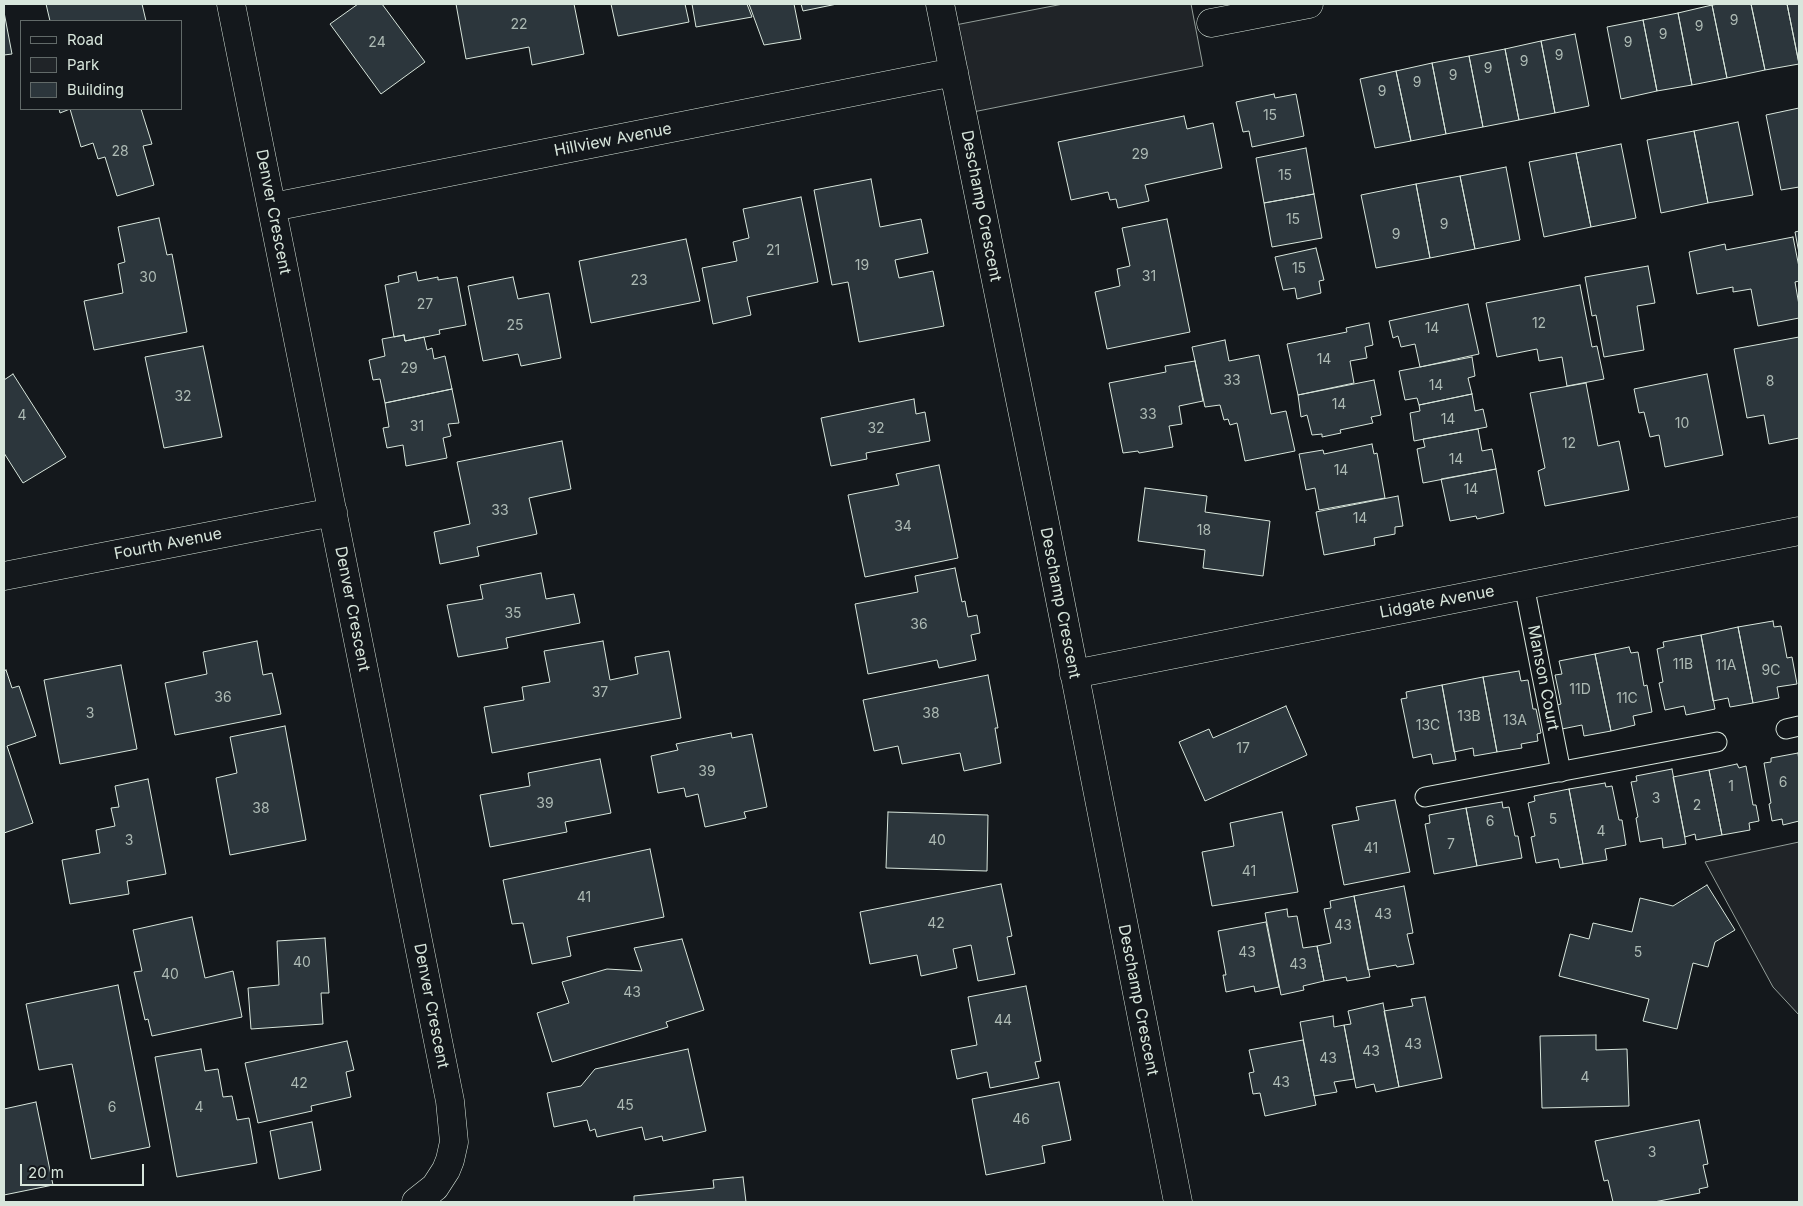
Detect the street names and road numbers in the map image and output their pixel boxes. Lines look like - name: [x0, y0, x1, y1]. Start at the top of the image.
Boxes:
- street label: Hillview Avenue: [553, 119, 673, 161]
- street label: Deschamp Crescent: [957, 129, 1005, 283]
- street label: Denver Crescent: [251, 148, 295, 276]
- street label: Fourth Avenue: [112, 524, 224, 564]
- street label: Deschamp Crescent: [1036, 526, 1084, 680]
- street label: Denver Crescent: [330, 545, 374, 673]
- street label: Lidgate Avenue: [1378, 581, 1496, 623]
- street label: Manson Court: [1523, 624, 1563, 732]
- street label: Deschamp Crescent: [1114, 923, 1162, 1077]
- street label: Denver Crescent: [409, 942, 453, 1070]

